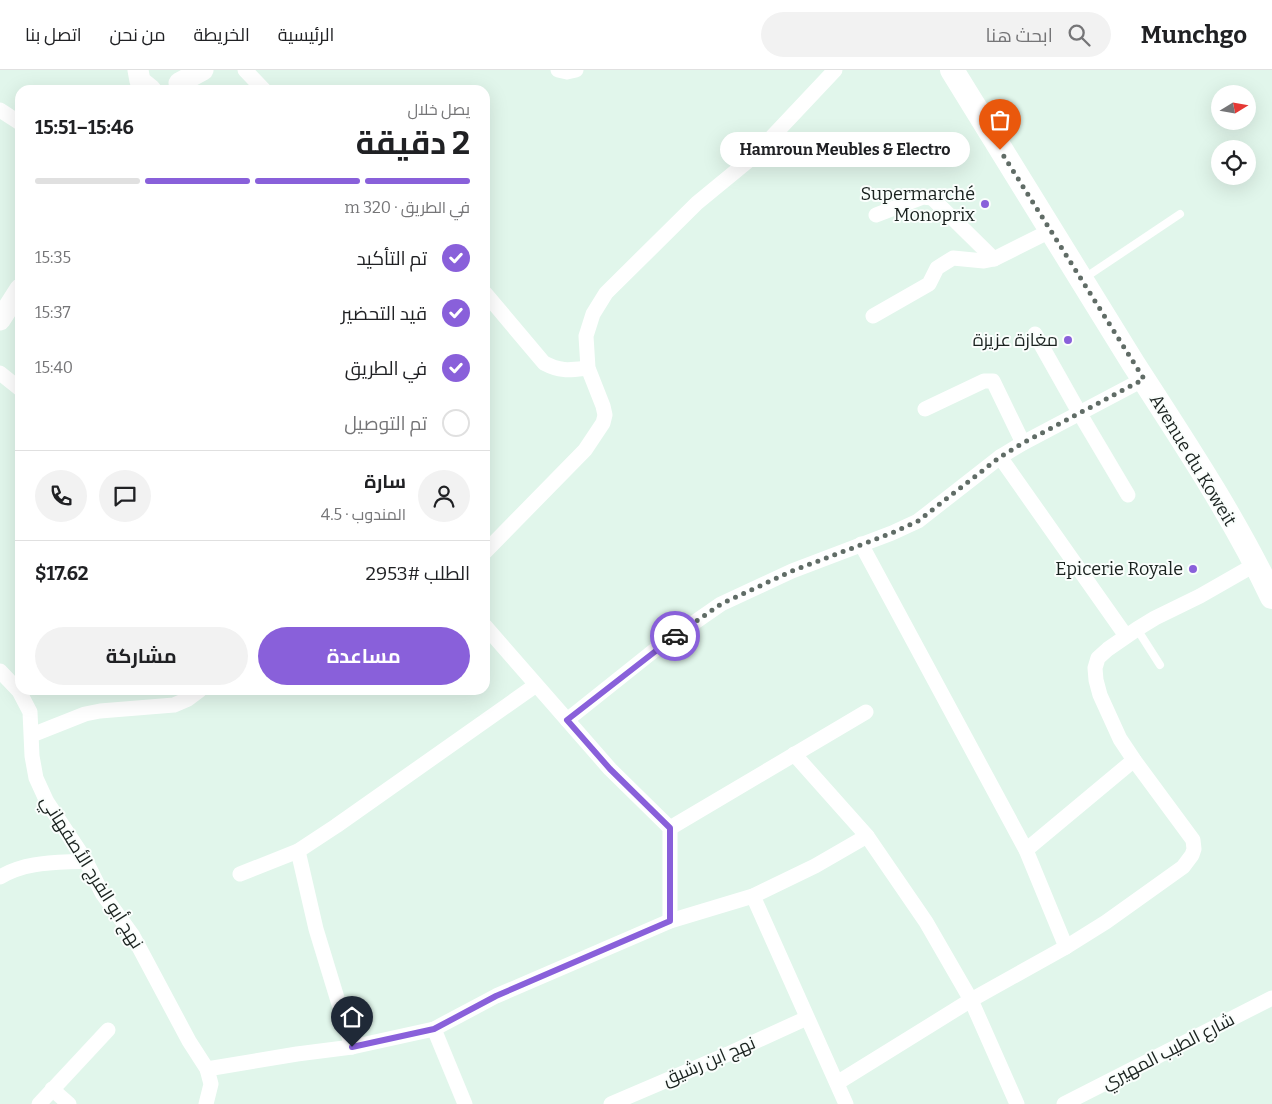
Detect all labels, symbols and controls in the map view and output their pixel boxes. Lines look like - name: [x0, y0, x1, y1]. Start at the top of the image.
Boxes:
- search box: [761, 12, 1111, 57]
- icon: search: [1065, 21, 1093, 49]
- text: Munchgo: [1141, 21, 1247, 49]
- text: اتصل بنا: [25, 24, 82, 46]
- text: من نحن: [110, 24, 166, 46]
- text: الخريطة: [194, 24, 250, 46]
- text: الرئيسية: [278, 24, 334, 46]
- text: ابحث هنا: [986, 24, 1053, 47]
- north arrow: [1211, 85, 1256, 130]
- map controls: [1211, 85, 1256, 185]
- pin: [979, 99, 1021, 150]
- text: يصل خلال: [407, 100, 470, 119]
- icon: bag: [986, 106, 1014, 134]
- text: 15:46–15:51: [35, 116, 134, 139]
- text: 2 دقيقة: [356, 124, 470, 162]
- callout: Hamroun Meubles & Electro: [720, 132, 970, 168]
- text: Hamroun Meubles & Electro: [739, 140, 951, 159]
- button: locate: [1211, 140, 1256, 185]
- place label: Supermarché Monoprix: [861, 183, 975, 226]
- text: في الطريق · 320 m: [344, 198, 470, 217]
- marker: Supermarché Monoprix: [979, 198, 991, 210]
- icon: check: [442, 244, 470, 272]
- text: تم التأكيد: [356, 247, 427, 270]
- text: 15:35: [35, 248, 71, 267]
- icon: check: [442, 299, 470, 327]
- text: قيد التحضير: [341, 302, 427, 325]
- text: 15:37: [35, 303, 71, 322]
- place label: مغازة عزيزة: [973, 329, 1058, 351]
- marker: مغازة عزيزة: [1062, 334, 1074, 346]
- icon: check: [442, 354, 470, 382]
- text: في الطريق: [345, 357, 427, 380]
- text: 15:40: [35, 358, 73, 377]
- street label: Avenue du Koweit: [1145, 390, 1241, 530]
- text: تم التوصيل: [344, 412, 427, 435]
- button: phone: [35, 470, 87, 522]
- button: chat: [99, 470, 151, 522]
- text: سارة: [364, 470, 406, 493]
- button: person: [418, 470, 470, 522]
- text: المندوب · 4.5: [321, 505, 406, 524]
- place label: Epicerie Royale: [1055, 558, 1183, 580]
- text: $17.62: [35, 562, 89, 585]
- text: الطلب #2953: [366, 562, 470, 585]
- marker: Epicerie Royale: [1187, 563, 1199, 575]
- courier: [650, 611, 700, 661]
- icon: car: [661, 622, 689, 650]
- button: مشاركة: [35, 627, 248, 685]
- button: مساعدة: [258, 627, 470, 685]
- street label: نهج أبو الفرج الأصفهاني: [33, 791, 148, 954]
- pin: [331, 996, 373, 1047]
- icon: home: [338, 1003, 366, 1031]
- street label: شارع الطيب المهيري: [1098, 1008, 1239, 1097]
- street label: نهج ابن رشيق: [659, 1032, 759, 1091]

